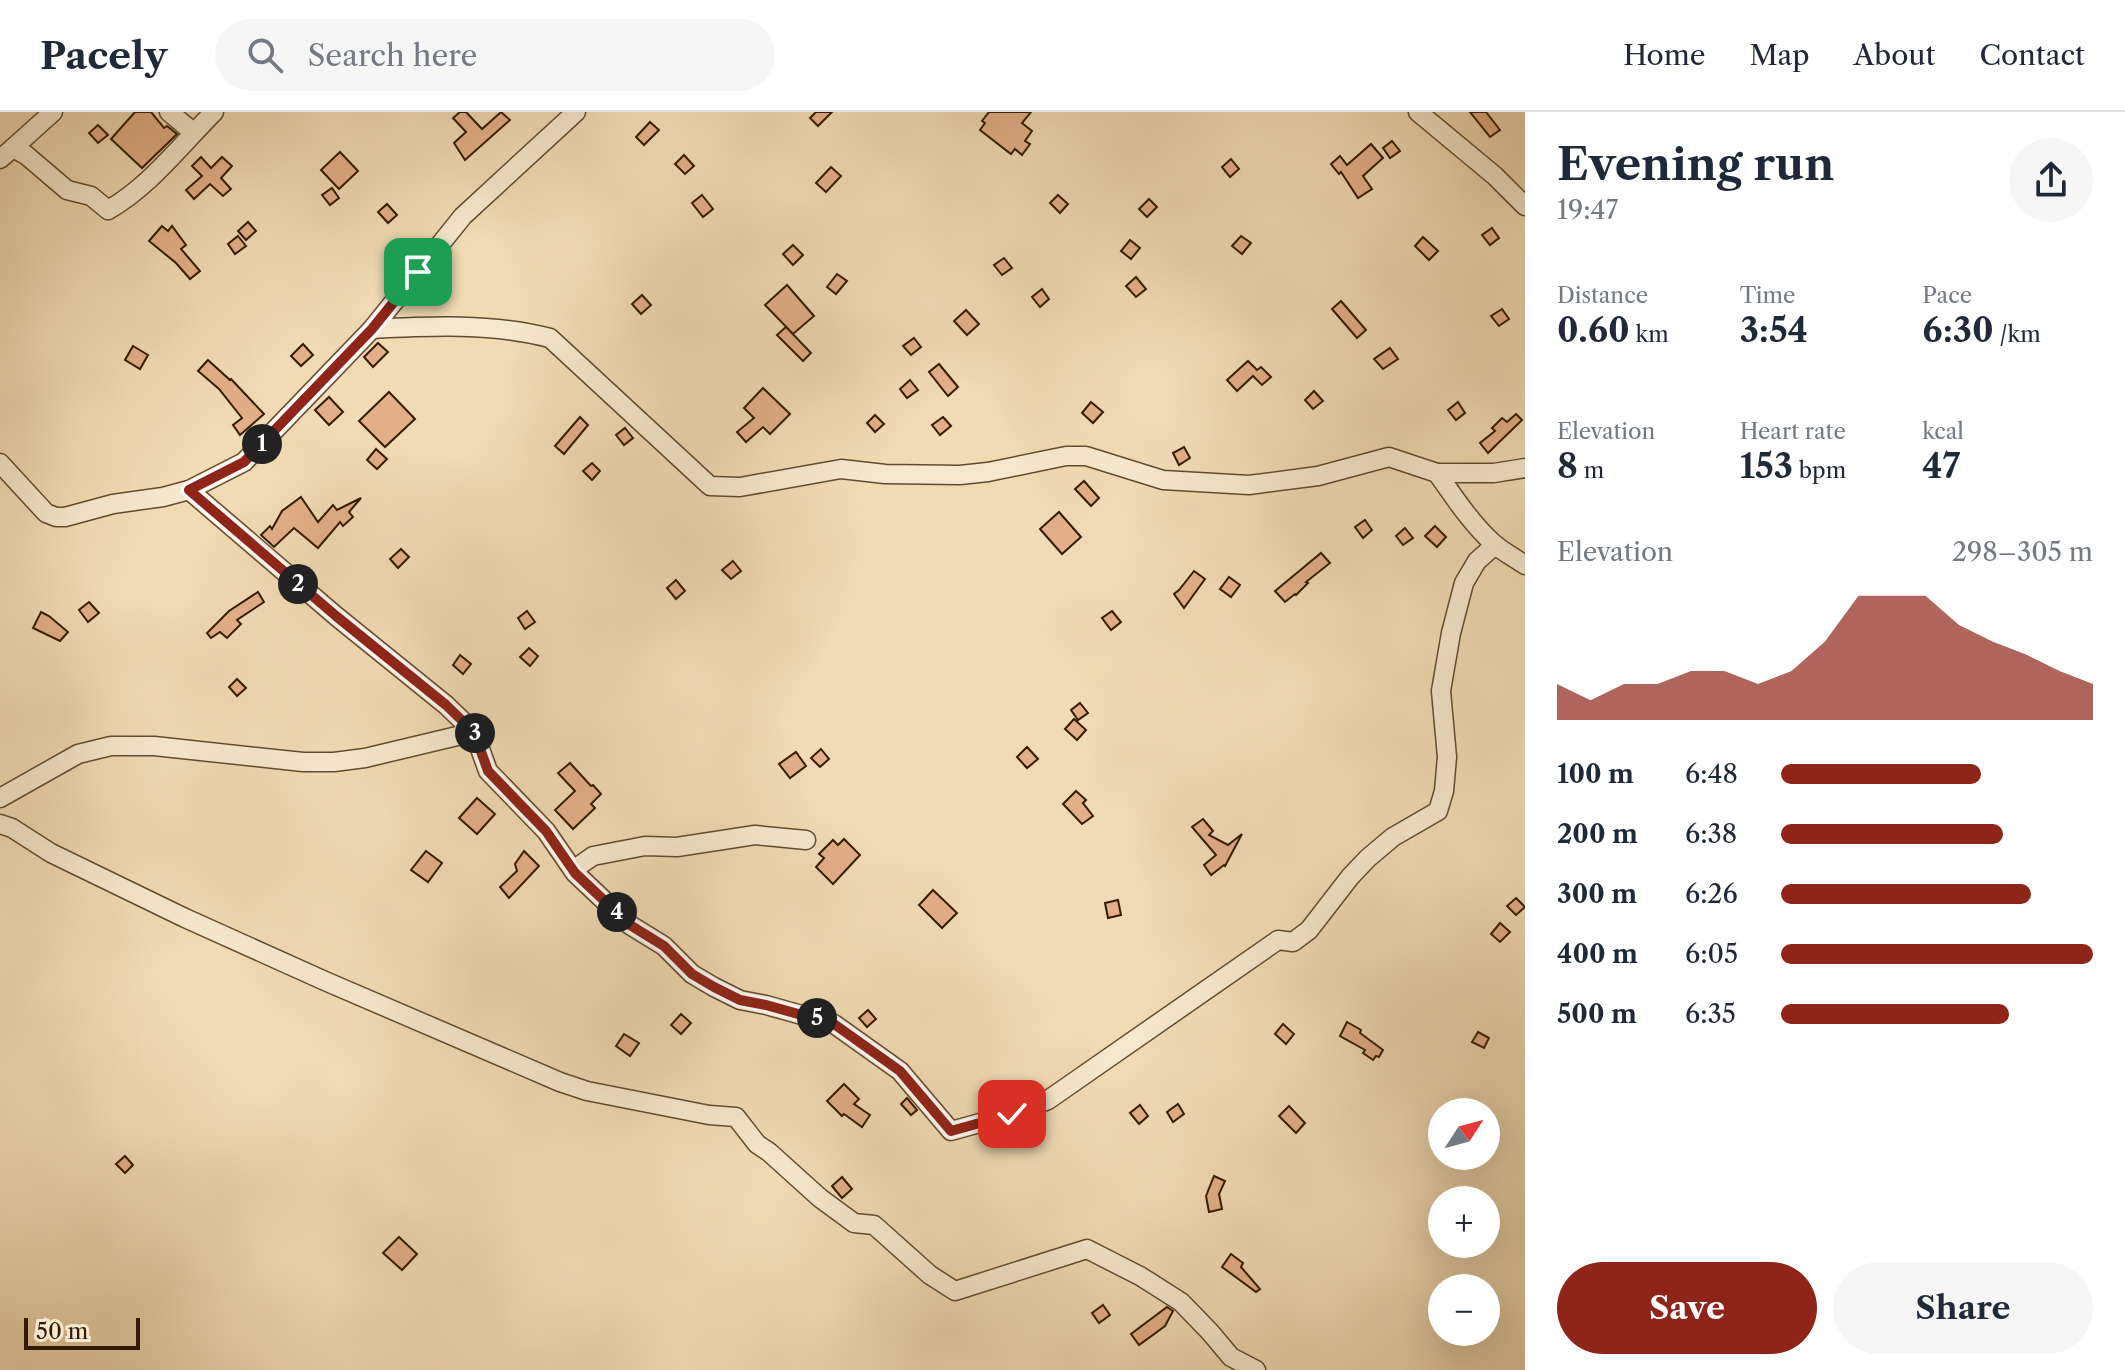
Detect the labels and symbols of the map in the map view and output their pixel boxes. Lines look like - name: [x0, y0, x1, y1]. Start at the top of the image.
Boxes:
- pin: [384, 238, 452, 306]
- pin: 1: [242, 424, 282, 464]
- pin: 2: [278, 564, 318, 604]
- pin: 3: [455, 713, 495, 753]
- pin: 4: [597, 892, 637, 932]
- pin: 5: [797, 998, 837, 1038]
- pin: [978, 1080, 1046, 1148]
- north arrow: [1428, 1098, 1500, 1170]
- scale bar: [24, 1314, 140, 1350]

